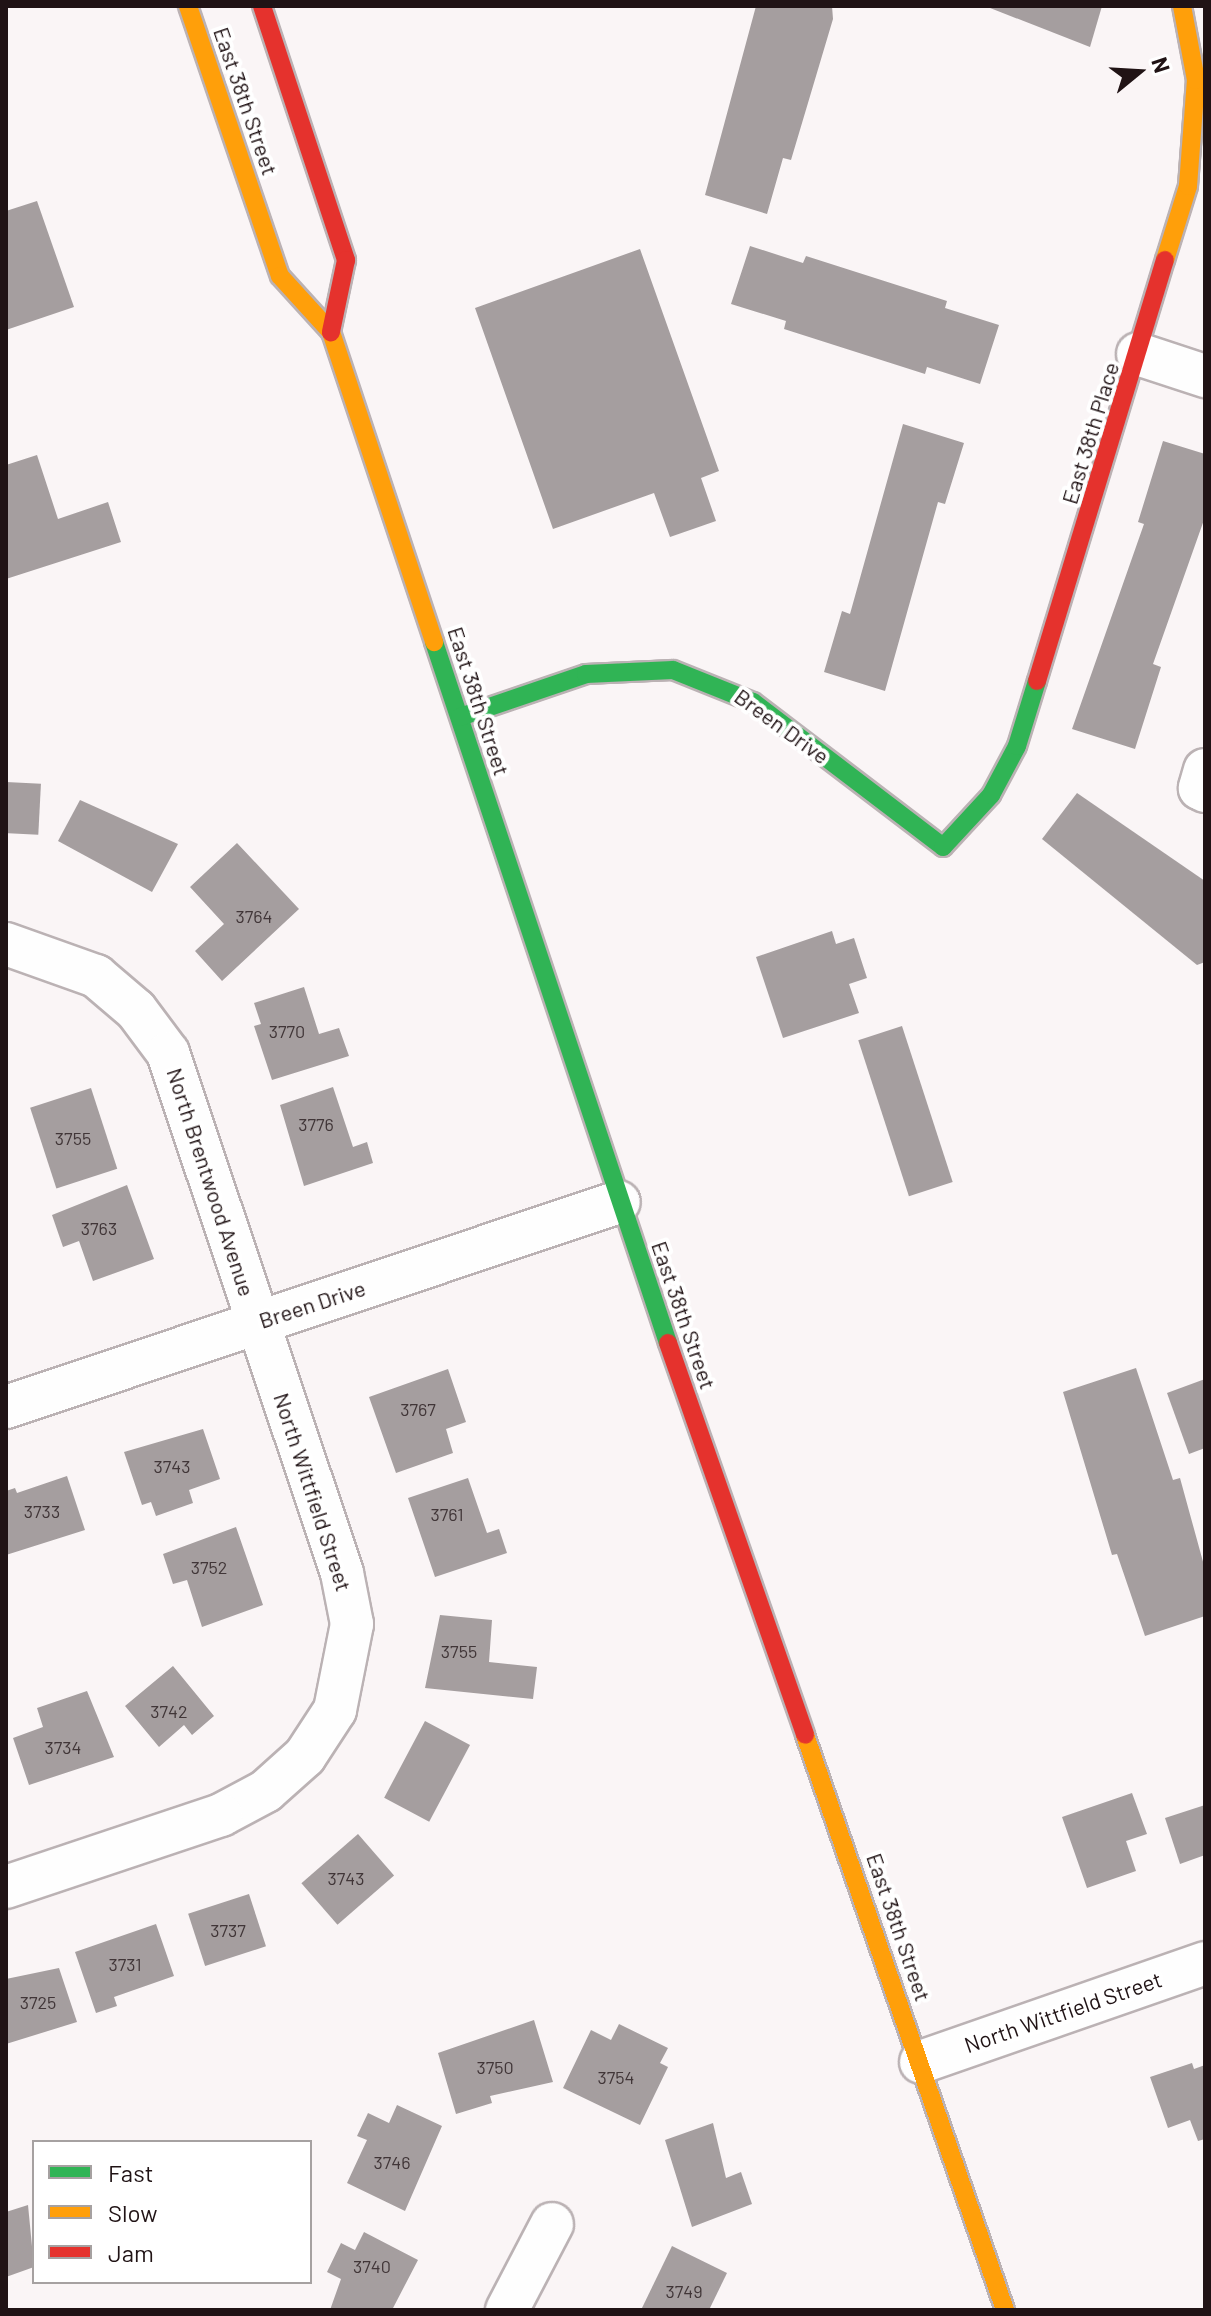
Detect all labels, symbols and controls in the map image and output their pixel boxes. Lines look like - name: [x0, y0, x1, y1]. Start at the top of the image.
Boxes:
- street label: East 38th Street: [208, 24, 284, 178]
- north arrow: [1099, 32, 1179, 112]
- text: N: [1147, 54, 1176, 76]
- street label: East 38th Place: [1056, 359, 1124, 507]
- street label: East 38th Street: [443, 623, 515, 779]
- street label: Breen Drive: [730, 683, 834, 769]
- house number: 3764: [236, 905, 272, 927]
- house number: 3770: [269, 1020, 305, 1042]
- street label: North Brentwood Avenue: [162, 1064, 260, 1300]
- house number: 3776: [298, 1113, 334, 1135]
- house number: 3755: [55, 1127, 91, 1149]
- house number: 3763: [81, 1217, 117, 1239]
- street label: East 38th Street: [646, 1238, 722, 1392]
- street label: Breen Drive: [255, 1274, 369, 1334]
- street label: North Wittfield Street: [268, 1389, 358, 1595]
- house number: 3767: [400, 1398, 436, 1420]
- house number: 3743: [154, 1455, 190, 1477]
- house number: 3733: [24, 1500, 60, 1522]
- house number: 3761: [430, 1503, 464, 1525]
- house number: 3752: [191, 1556, 227, 1578]
- house number: 3755: [441, 1640, 477, 1662]
- house number: 3742: [150, 1700, 188, 1722]
- house number: 3734: [45, 1736, 81, 1758]
- street label: East 38th Street: [861, 1850, 937, 2004]
- house number: 3743: [328, 1867, 364, 1889]
- house number: 3737: [210, 1919, 246, 1941]
- house number: 3731: [108, 1953, 142, 1975]
- street label: North Wittfield Street: [961, 1966, 1165, 2058]
- house number: 3725: [20, 1991, 56, 2013]
- house number: 3750: [476, 2056, 514, 2078]
- house number: 3754: [598, 2066, 634, 2088]
- legend: [32, 2140, 312, 2284]
- house number: 3746: [374, 2151, 410, 2173]
- text: Fast: [108, 2158, 153, 2187]
- text: Slow: [108, 2198, 157, 2227]
- text: Jam: [108, 2238, 154, 2267]
- house number: 3740: [353, 2255, 391, 2277]
- house number: 3749: [665, 2280, 703, 2302]

